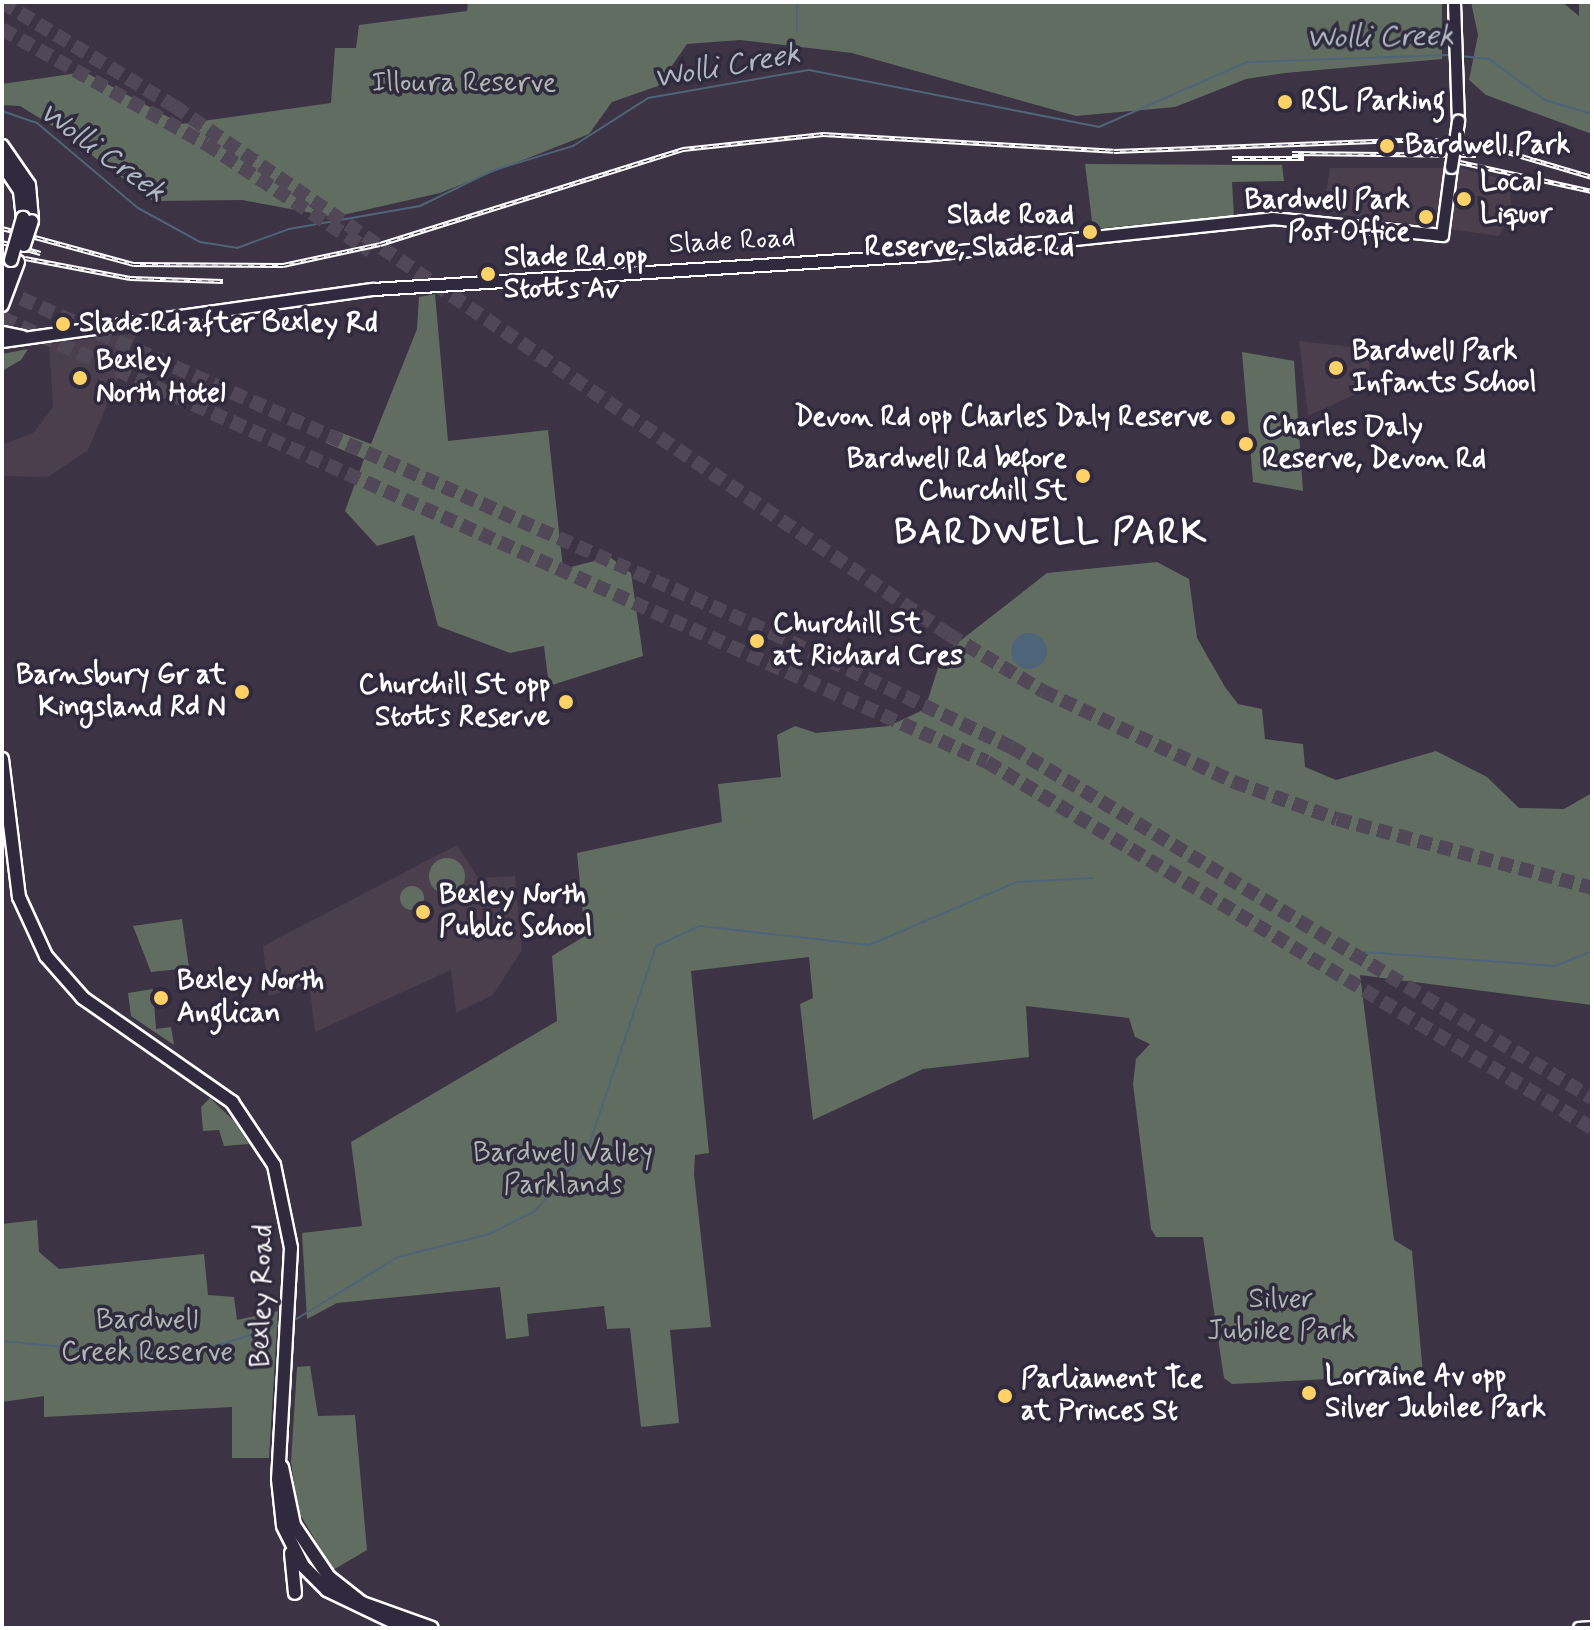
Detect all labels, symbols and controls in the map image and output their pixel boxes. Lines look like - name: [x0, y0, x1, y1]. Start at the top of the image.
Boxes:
- water label: Wolli Creek: [1306, 19, 1454, 57]
- water label: Wolli Creek: [651, 36, 803, 98]
- park label: Illoura Reserve: [371, 67, 557, 101]
- place label: RSL Parking: [1301, 85, 1445, 119]
- marker: RSL Parking: [1276, 93, 1294, 111]
- water label: Wolli Creek: [32, 95, 172, 211]
- place label: Bardwell Park: [1405, 129, 1570, 163]
- marker: Bardwell Park: [1376, 135, 1398, 157]
- place label: Local Liquor: [1480, 166, 1552, 232]
- place label: Bardwell Park Post Office: [1245, 184, 1410, 250]
- marker: Local Liquor: [1455, 190, 1473, 208]
- place label: Slade Road Reserve, Slade Rd: [865, 199, 1074, 265]
- marker: Bardwell Park Post Office: [1417, 208, 1435, 226]
- street label: Slade Road: [667, 222, 797, 262]
- marker: Slade Road Reserve, Slade Rd: [1081, 223, 1099, 241]
- place label: Slade Rd opp Stotts Av: [504, 241, 649, 307]
- marker: Slade Rd opp Stotts Av: [479, 265, 497, 283]
- place label: Slade Rd after Bexley Rd: [79, 307, 372, 341]
- marker: Slade Rd after Bexley Rd: [54, 315, 72, 333]
- place label: Bardwell Park Infants School: [1352, 335, 1536, 401]
- place label: Bexley North Hotel: [96, 345, 225, 411]
- marker: Bardwell Park Infants School: [1327, 359, 1345, 377]
- marker: Bexley North Hotel: [71, 369, 89, 387]
- place label: Devon Rd opp Charles Daly Reserve: [787, 401, 1212, 435]
- marker: Devon Rd opp Charles Daly Reserve: [1219, 409, 1237, 427]
- place label: Charles Daly Reserve, Devon Rd: [1262, 411, 1486, 477]
- marker: Charles Daly Reserve, Devon Rd: [1237, 435, 1255, 453]
- place label: Bardwell Rd before Churchill St: [847, 443, 1067, 509]
- marker: Bardwell Rd before Churchill St: [1074, 467, 1092, 485]
- district label: BARDWELL PARK: [896, 512, 1206, 556]
- place label: Churchill St at Richard Cres: [773, 608, 963, 674]
- marker: Churchill St at Richard Cres: [748, 632, 766, 650]
- place label: Barnsbury Gr at Kingsland Rd N: [18, 659, 226, 725]
- place label: Churchill St opp Stotts Reserve: [364, 669, 550, 735]
- marker: Barnsbury Gr at Kingsland Rd N: [233, 683, 251, 701]
- marker: Churchill St opp Stotts Reserve: [557, 693, 575, 711]
- place label: Bexley North Public School: [439, 879, 593, 945]
- marker: Bexley North Public School: [414, 903, 432, 921]
- place label: Bexley North Anglican: [177, 965, 325, 1031]
- marker: Bexley North Anglican: [152, 989, 170, 1007]
- park label: Bardwell Valley Parklands: [473, 1137, 653, 1203]
- street label: Bexley Road: [245, 1226, 281, 1366]
- park label: Silver Jubilee Park: [1207, 1283, 1355, 1349]
- park label: Bardwell Creek Reserve: [61, 1304, 233, 1370]
- place label: Lorraine Av opp Silver Jubilee Park: [1325, 1360, 1545, 1426]
- place label: Parliament Tce at Princes St: [1021, 1363, 1203, 1429]
- marker: Lorraine Av opp Silver Jubilee Park: [1300, 1384, 1318, 1402]
- marker: Parliament Tce at Princes St: [996, 1387, 1014, 1405]

